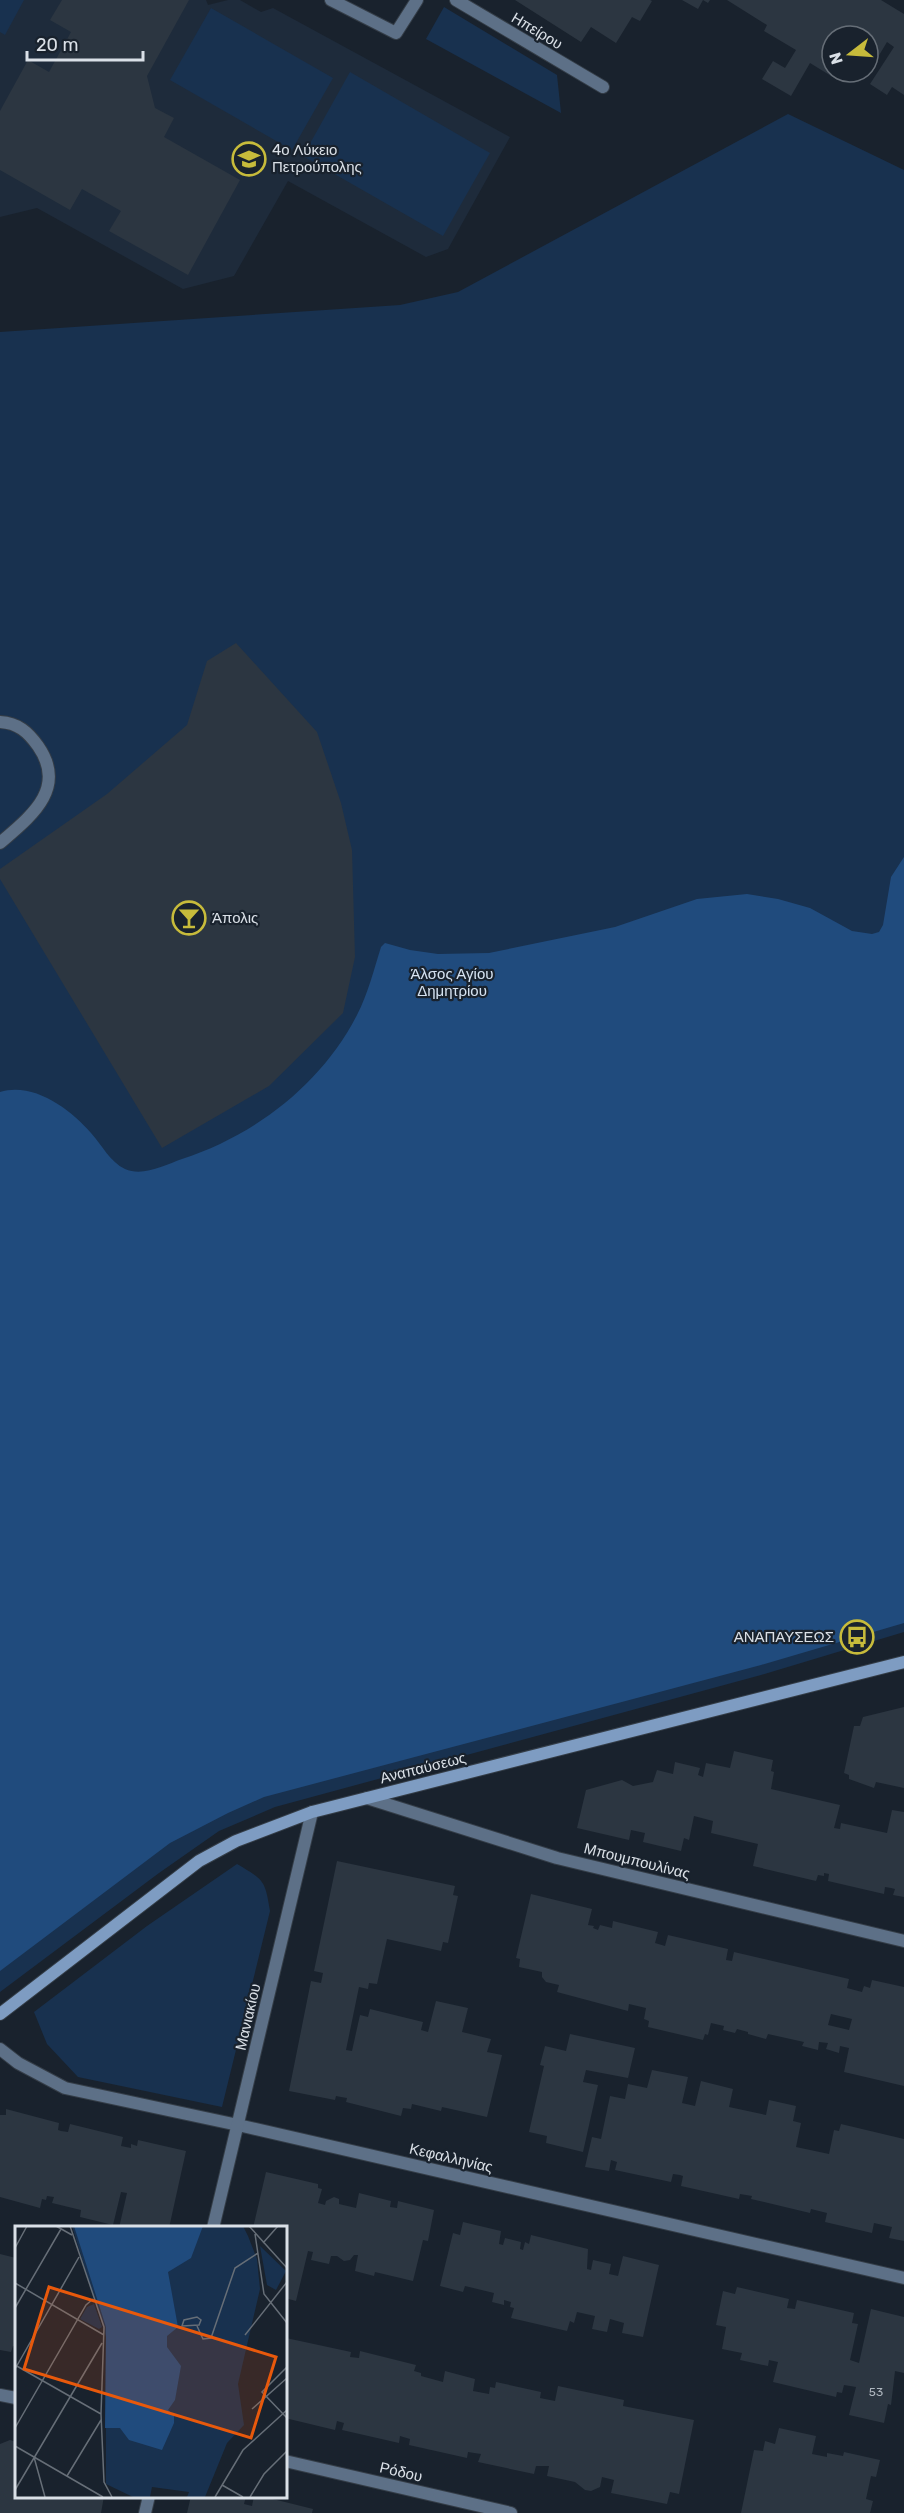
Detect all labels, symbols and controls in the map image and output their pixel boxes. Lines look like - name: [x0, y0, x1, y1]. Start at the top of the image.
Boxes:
- street label: Ηπείρου: [508, 9, 566, 53]
- scale bar: [27, 24, 142, 62]
- north arrow: [820, 24, 880, 84]
- text: 20 m: [36, 34, 78, 56]
- text: N: [825, 50, 847, 67]
- school or university icon: 4ο Λύκειο Πετρούπολης: [231, 141, 267, 177]
- place label: 4ο Λύκειο Πετρούπολης: [272, 141, 362, 176]
- bar icon: Άπολις: [171, 900, 207, 936]
- place label: Άπολις: [212, 909, 258, 927]
- park label: Άλσος Αγίου Δημητρίου: [411, 965, 493, 1000]
- bus stop icon: ΑΝΑΠΑΥΣΕΩΣ: [839, 1619, 875, 1655]
- place label: ΑΝΑΠΑΥΣΕΩΣ: [734, 1628, 834, 1646]
- street label: Αναπαύσεως: [378, 1749, 468, 1787]
- street label: Μπουμπουλίνας: [582, 1839, 692, 1883]
- street label: Μανιακίου: [232, 1982, 264, 2052]
- street label: Κεφαλληνίας: [407, 2140, 495, 2176]
- inset map: [15, 2226, 286, 2498]
- house number: 53: [869, 2385, 883, 2399]
- street label: Ρόδου: [378, 2458, 424, 2486]

